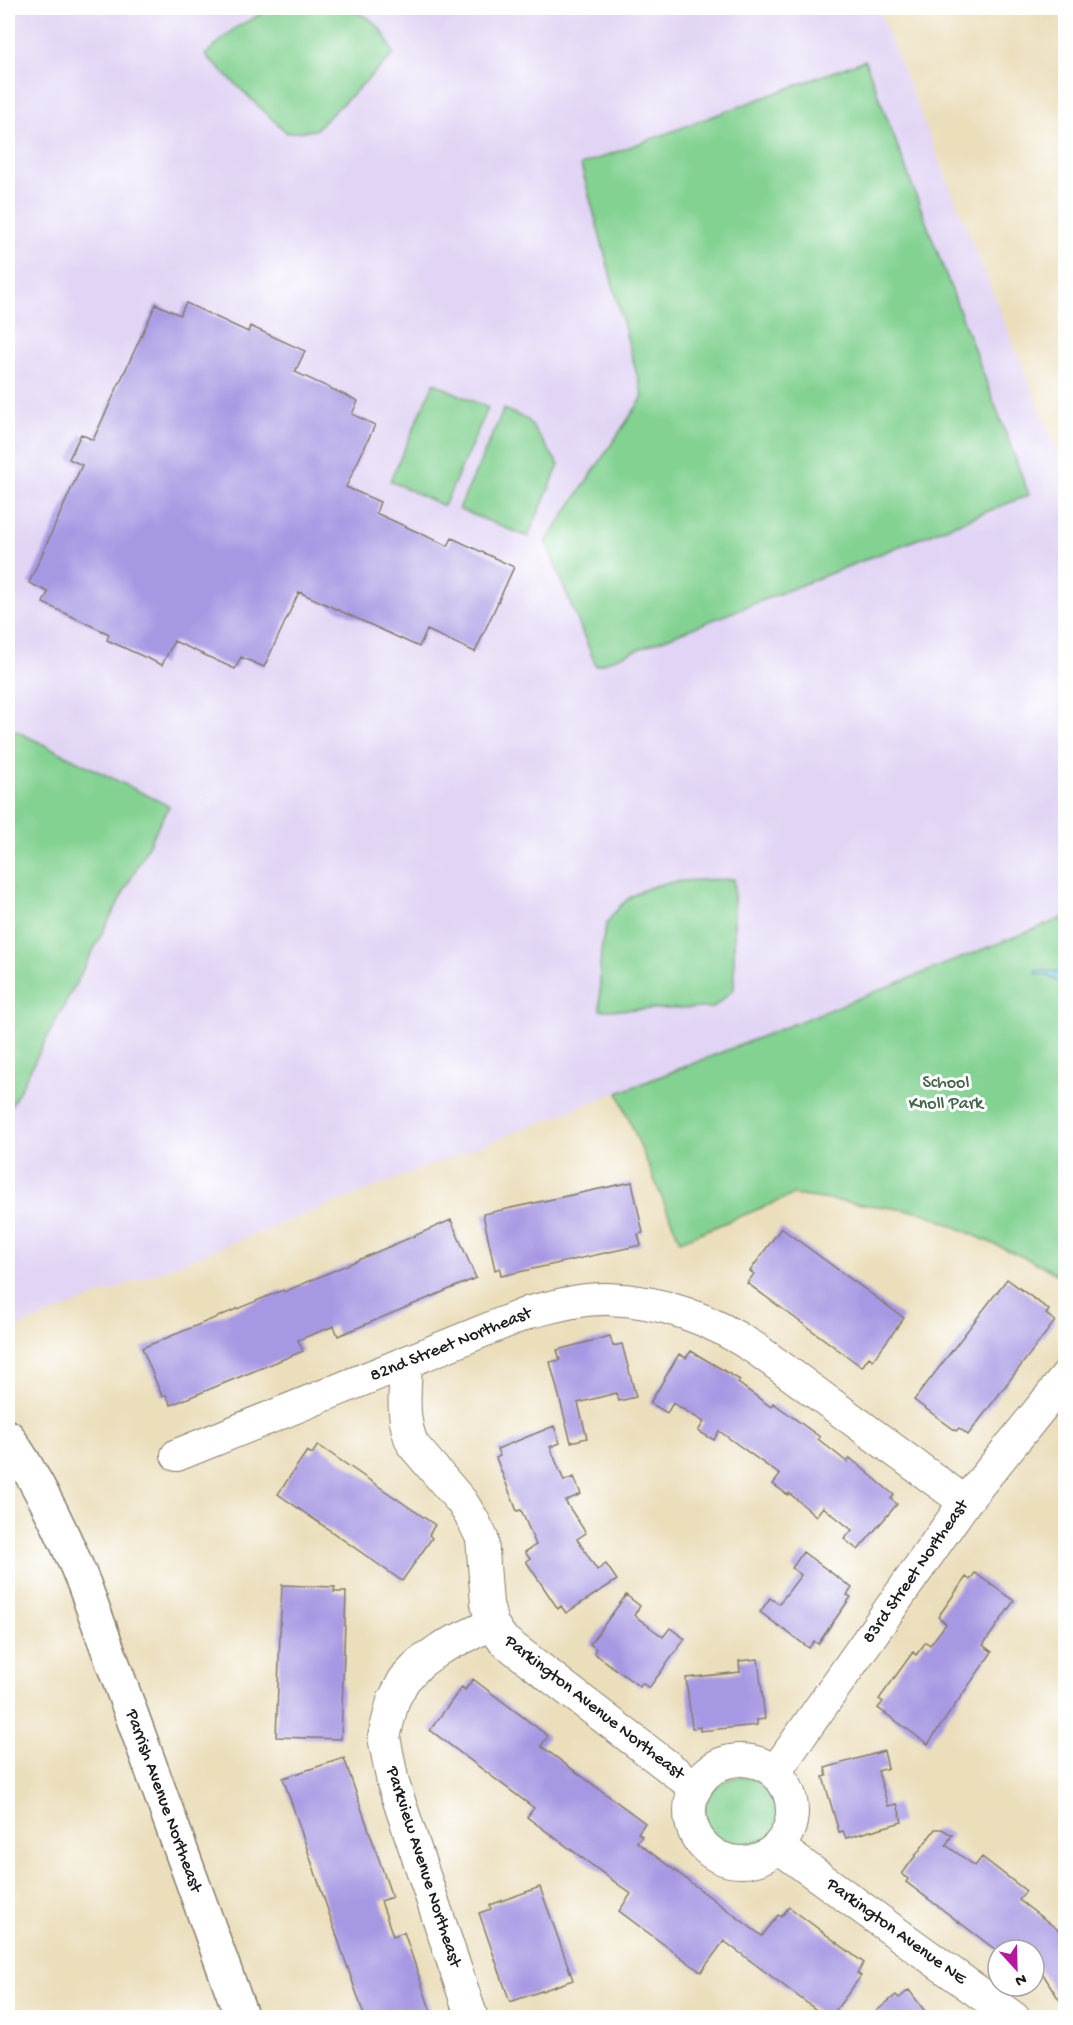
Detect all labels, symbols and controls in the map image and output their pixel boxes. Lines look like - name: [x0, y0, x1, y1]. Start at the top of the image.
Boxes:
- park label: School Knoll Park: [909, 1073, 985, 1115]
- street label: 82nd Street Northeast: [367, 1302, 536, 1387]
- street label: 83rd Street Northeast: [859, 1495, 974, 1648]
- street label: Parkington Avenue Northeast: [499, 1631, 689, 1786]
- street label: Parrish Avenue Northeast: [120, 1706, 206, 1897]
- street label: Parkview Avenue Northeast: [380, 1763, 466, 1972]
- street label: Parkington Avenue NE: [821, 1874, 971, 1990]
- north arrow: [986, 1938, 1046, 1998]
- text: N: [1011, 1968, 1029, 1990]

